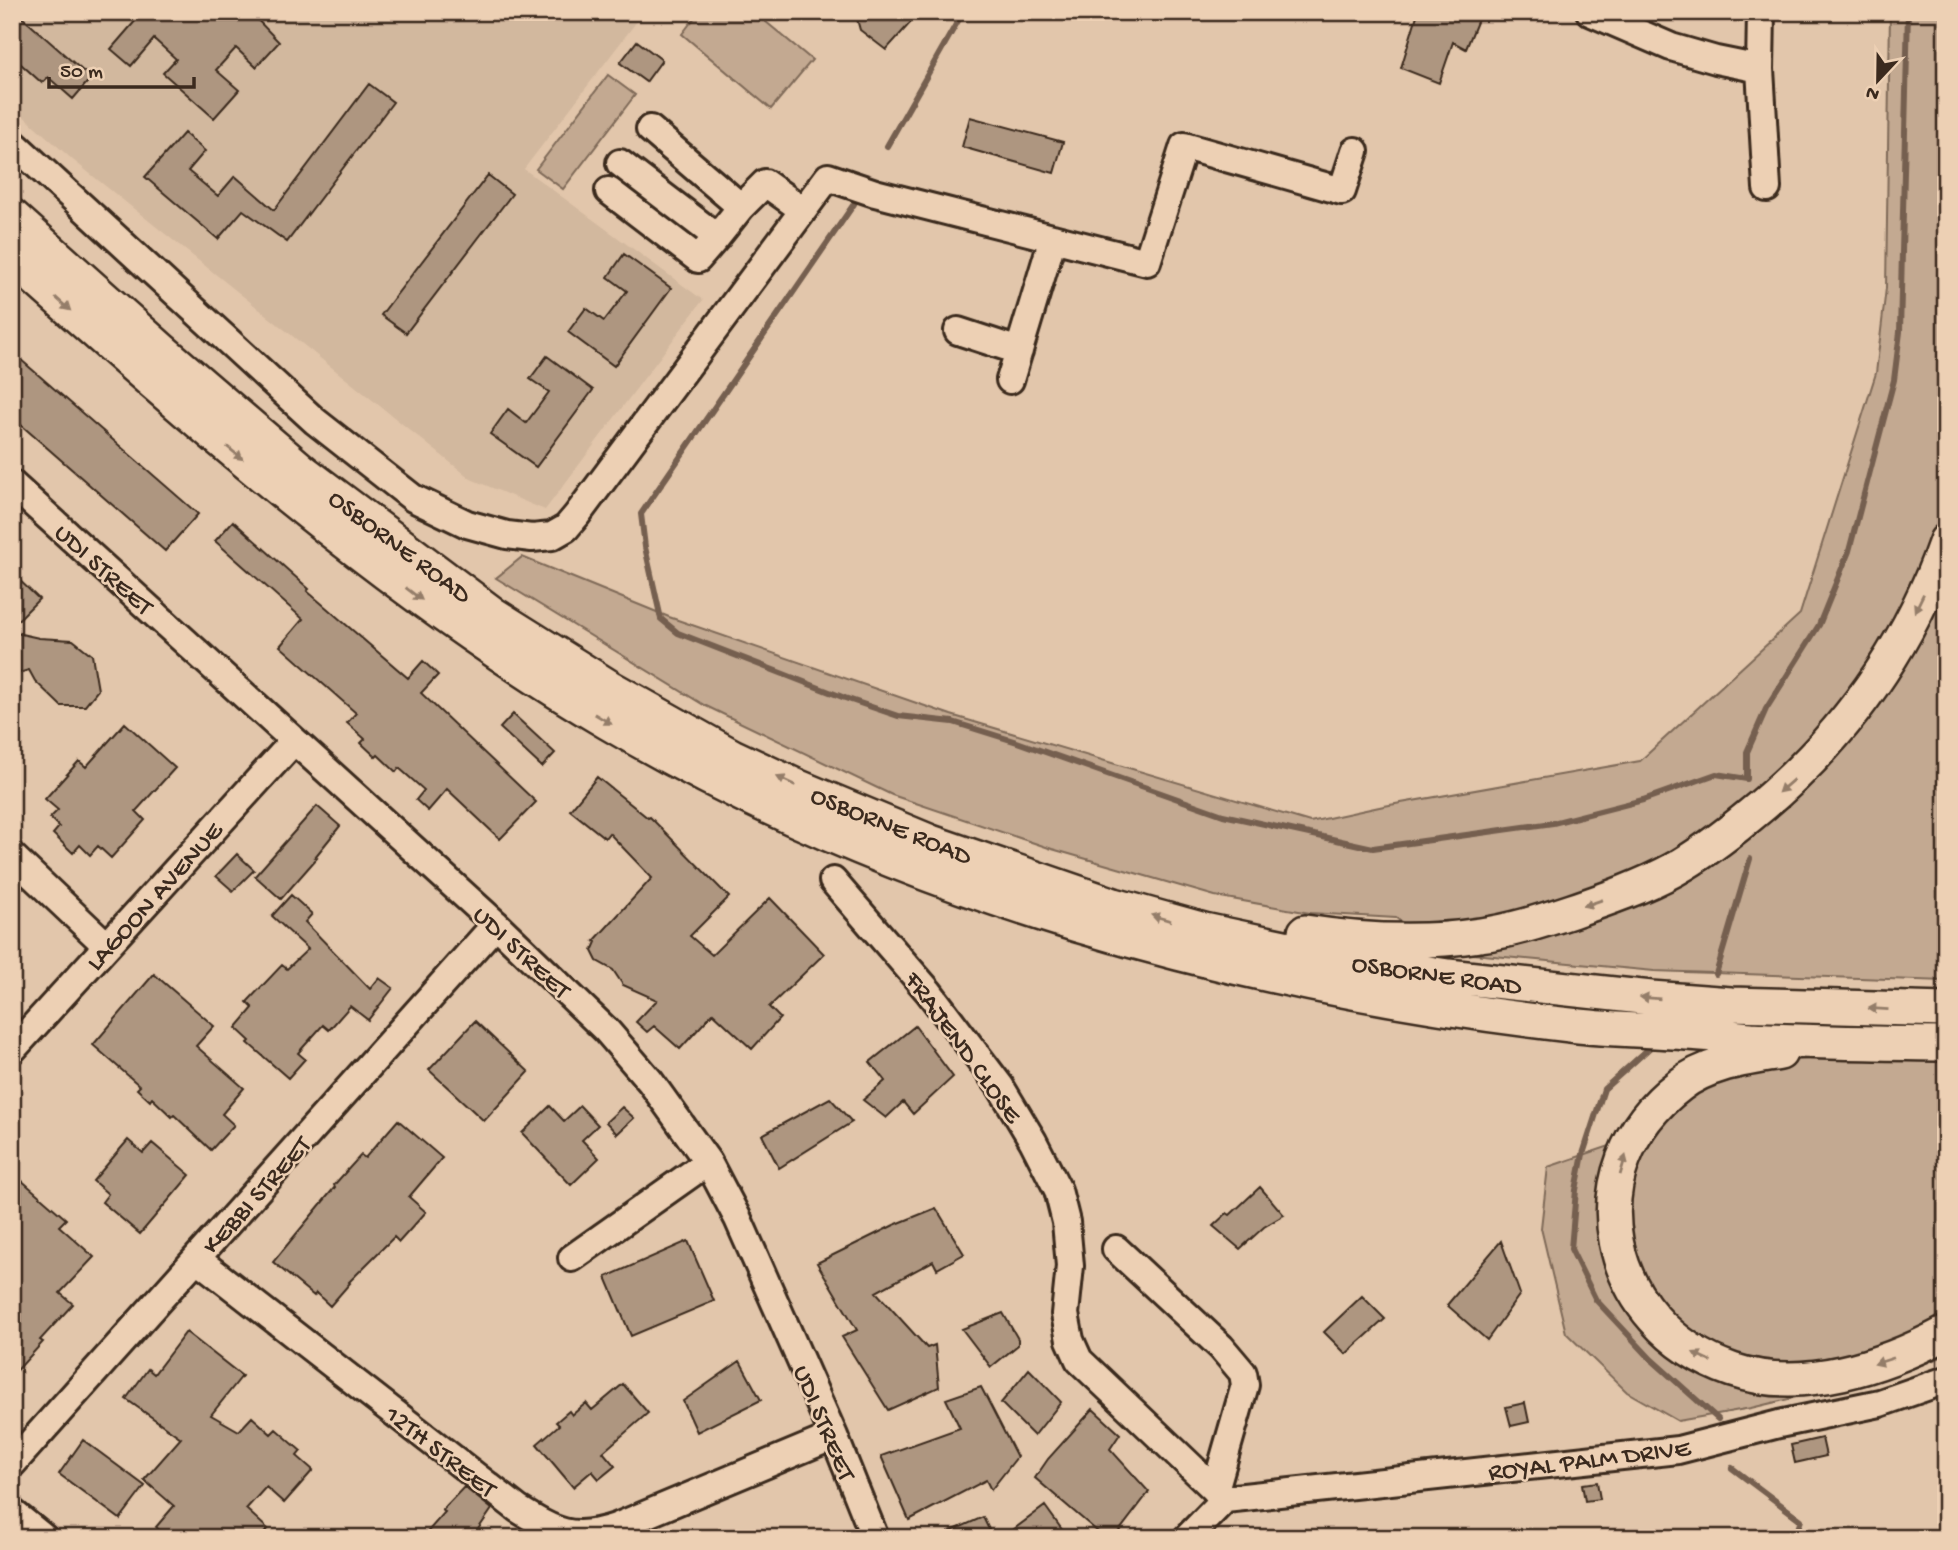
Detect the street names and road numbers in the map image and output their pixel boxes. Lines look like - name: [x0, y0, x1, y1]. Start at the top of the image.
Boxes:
- street label: OSBORNE ROAD: [321, 485, 476, 613]
- street label: UDI STREET: [46, 519, 159, 624]
- street label: OSBORNE ROAD: [805, 782, 976, 875]
- street label: LAGOON AVENUE: [81, 816, 232, 979]
- street label: UDI STREET: [465, 901, 576, 1008]
- street label: OSBORNE ROAD: [1349, 950, 1523, 1005]
- street label: FRAJEND CLOSE: [895, 966, 1027, 1131]
- street label: KEBBI STREET: [197, 1131, 320, 1262]
- street label: UDI STREET: [784, 1361, 860, 1487]
- street label: 12TH STREET: [377, 1400, 502, 1507]
- street label: ROYAL PALM DRIVE: [1487, 1435, 1693, 1490]

